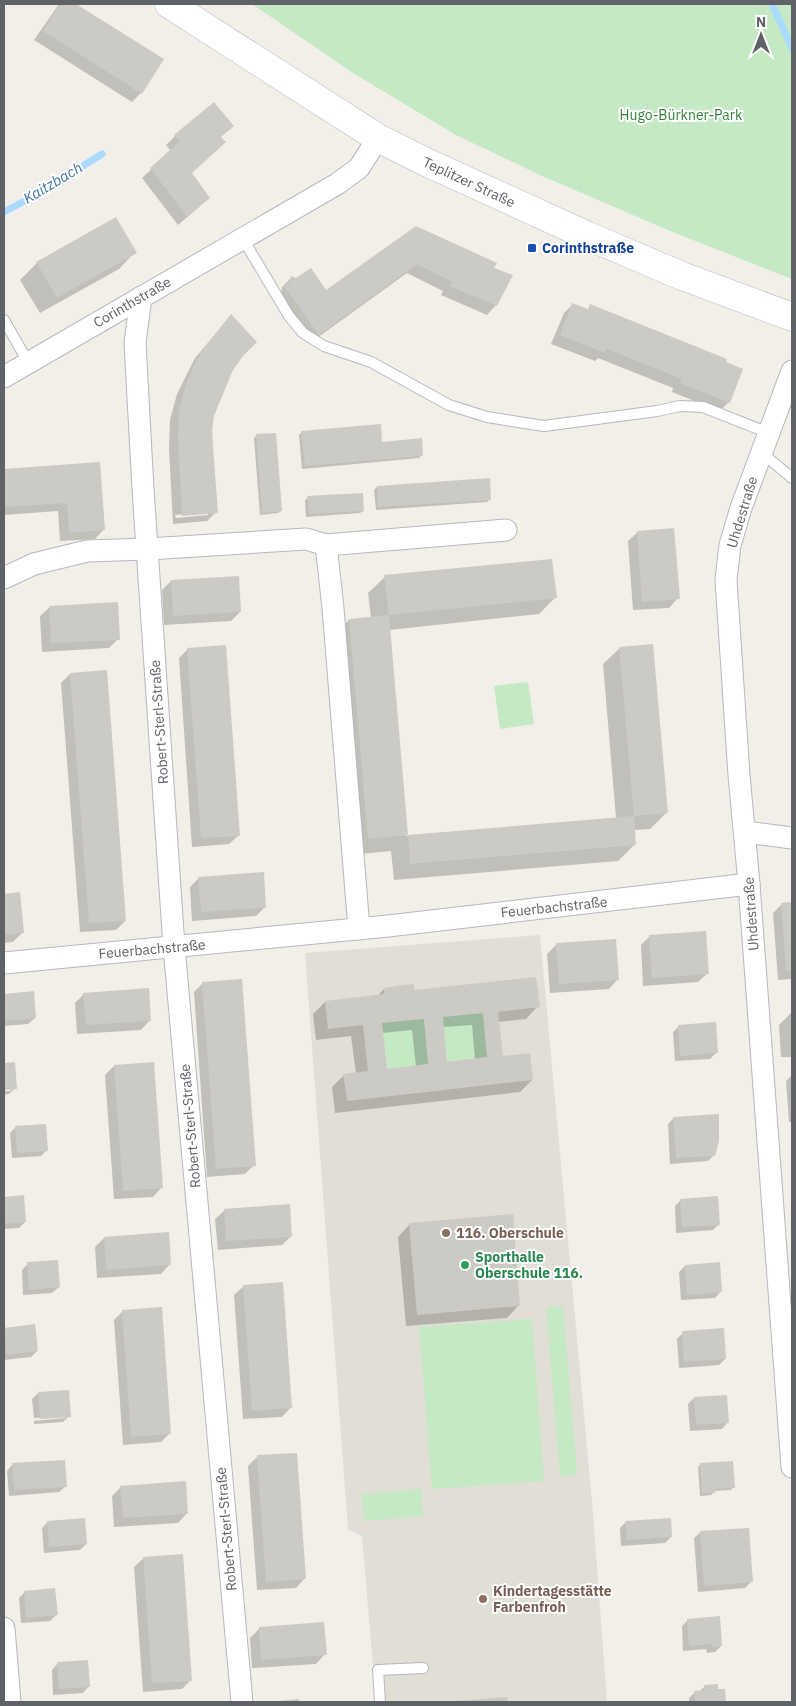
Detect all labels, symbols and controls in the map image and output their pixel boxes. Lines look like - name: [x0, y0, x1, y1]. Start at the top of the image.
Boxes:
- north arrow: [736, 10, 786, 60]
- text: N: [756, 13, 766, 31]
- park label: Hugo-Bürkner-Park: [620, 106, 743, 124]
- street label: Teplitzer Straße: [420, 153, 518, 211]
- water label: Kaitzbach: [20, 157, 86, 208]
- place label: Corinthstraße: [542, 239, 634, 257]
- marker: Corinthstraße: [526, 242, 538, 254]
- street label: Corinthstraße: [90, 272, 174, 332]
- street label: Uhdestraße: [723, 474, 762, 550]
- street label: Robert-Sterl-Straße: [146, 659, 172, 785]
- street label: Uhdestraße: [739, 876, 763, 952]
- street label: Feuerbachstraße: [500, 892, 609, 922]
- street label: Feuerbachstraße: [98, 935, 207, 963]
- street label: Robert-Sterl-Straße: [176, 1063, 204, 1189]
- place label: 116. Oberschule: [456, 1224, 564, 1242]
- marker: 116. Oberschule: [440, 1227, 452, 1239]
- place label: Sporthalle Oberschule 116.: [475, 1248, 583, 1282]
- marker: Sporthalle Oberschule 116.: [459, 1259, 471, 1271]
- street label: Robert-Sterl-Straße: [212, 1466, 240, 1592]
- place label: Kindertagesstätte Farbenfroh: [493, 1582, 612, 1616]
- marker: Kindertagesstätte Farbenfroh: [477, 1593, 489, 1605]

